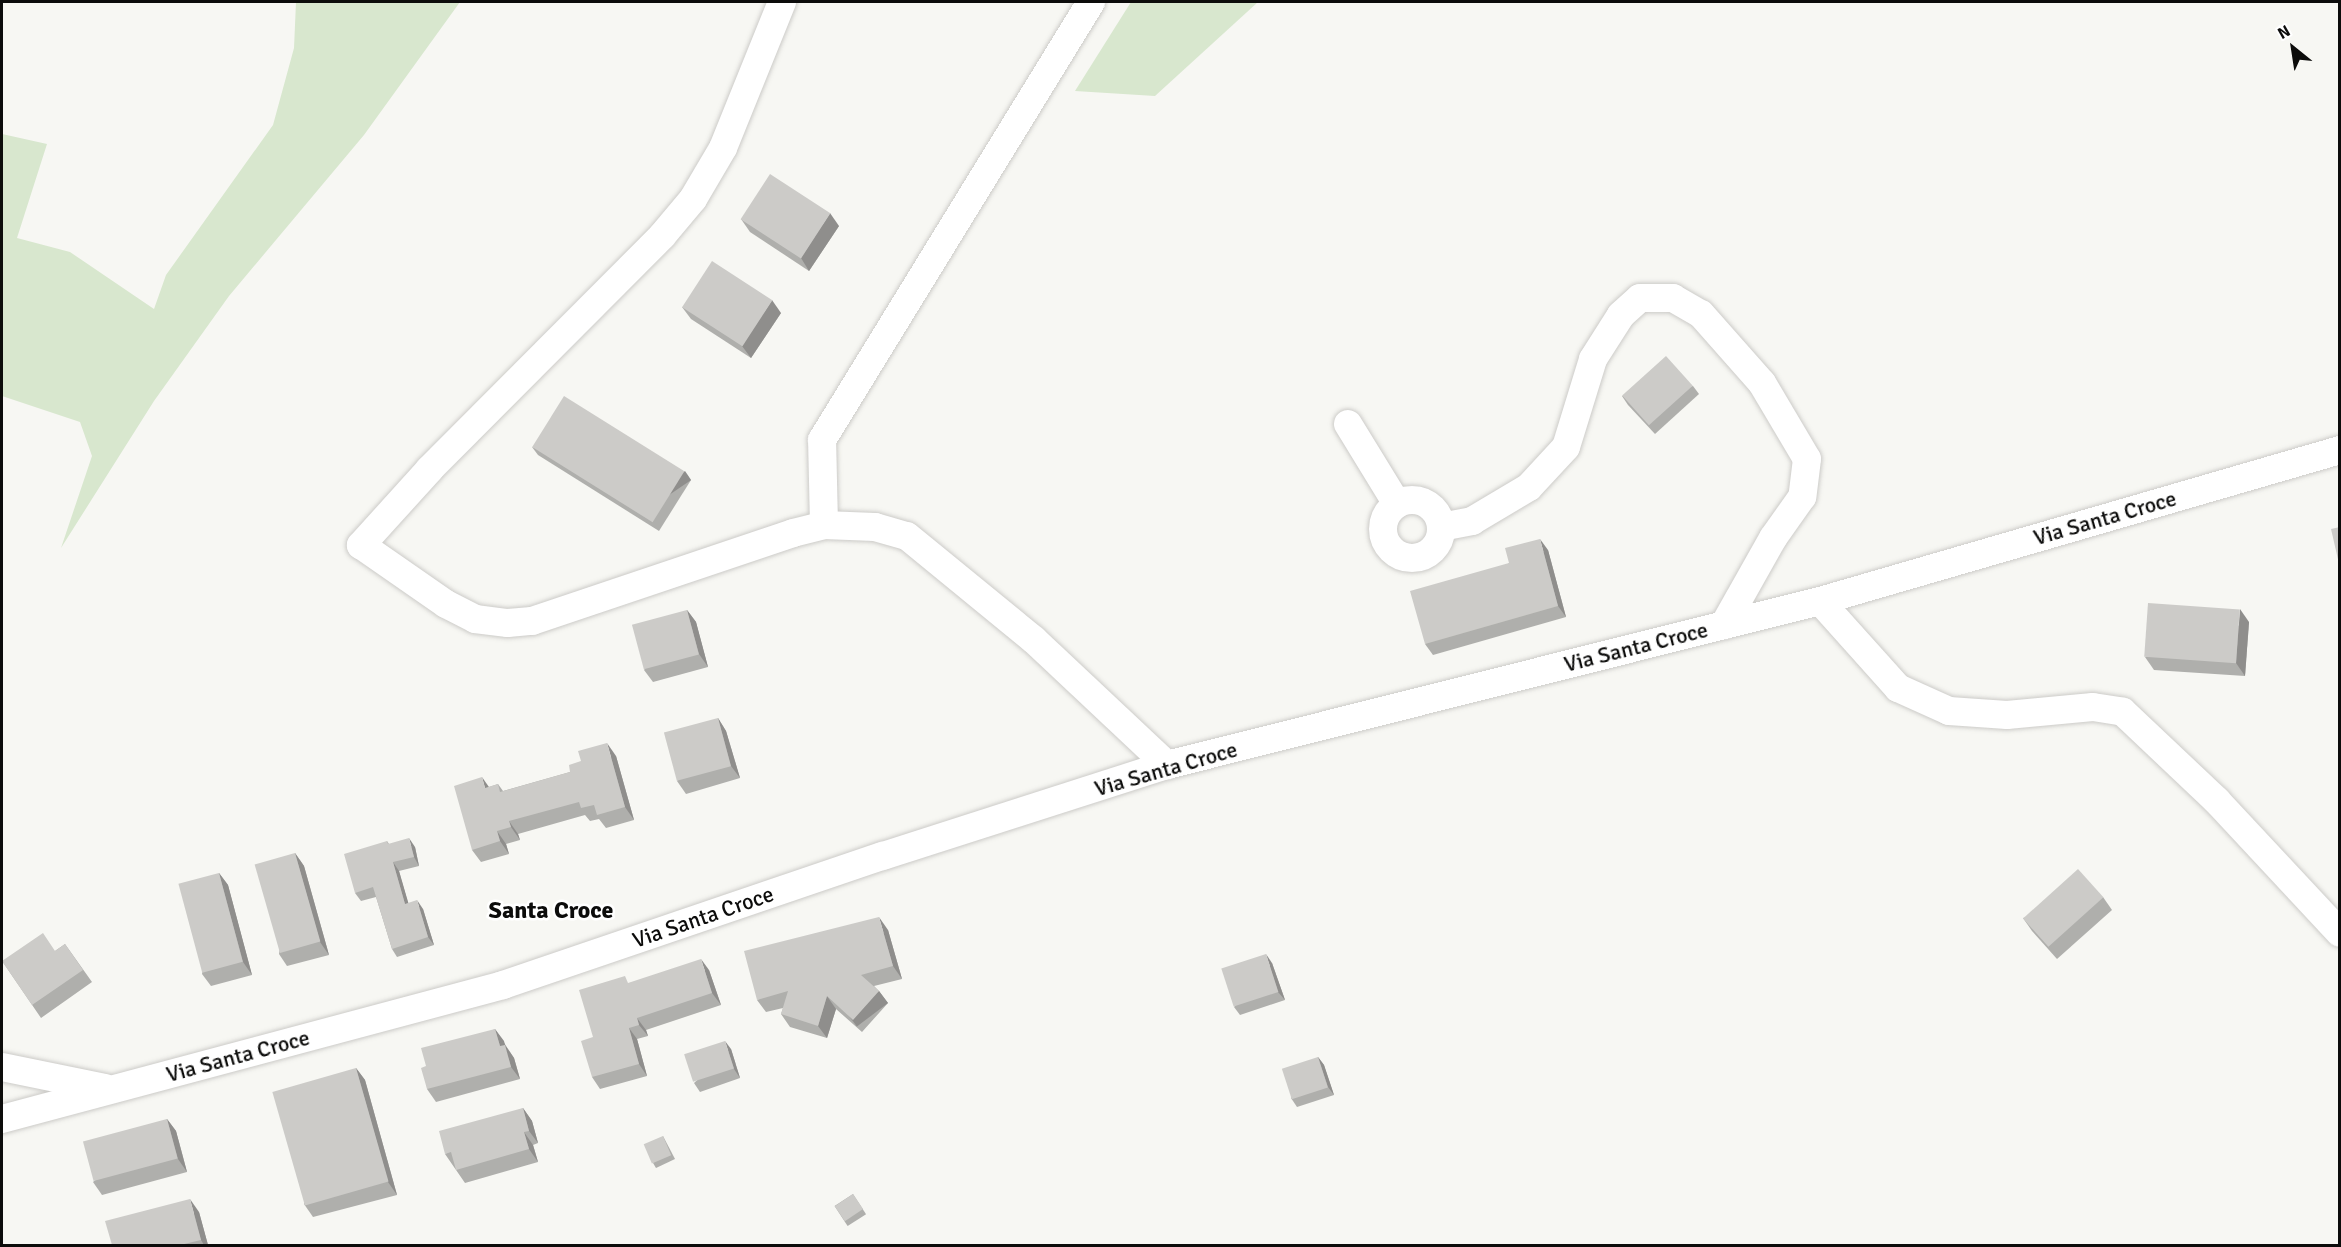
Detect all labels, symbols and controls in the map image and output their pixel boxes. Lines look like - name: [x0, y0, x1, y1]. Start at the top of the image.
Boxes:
- north arrow: [2263, 18, 2323, 78]
- text: N: [2274, 21, 2294, 44]
- street label: Via Santa Croce: [2031, 485, 2179, 551]
- street label: Via Santa Croce: [1561, 616, 1711, 678]
- street label: Via Santa Croce: [1092, 736, 1240, 802]
- street label: Via Santa Croce: [629, 881, 777, 953]
- district label: Santa Croce: [489, 897, 613, 925]
- street label: Via Santa Croce: [163, 1024, 313, 1088]

